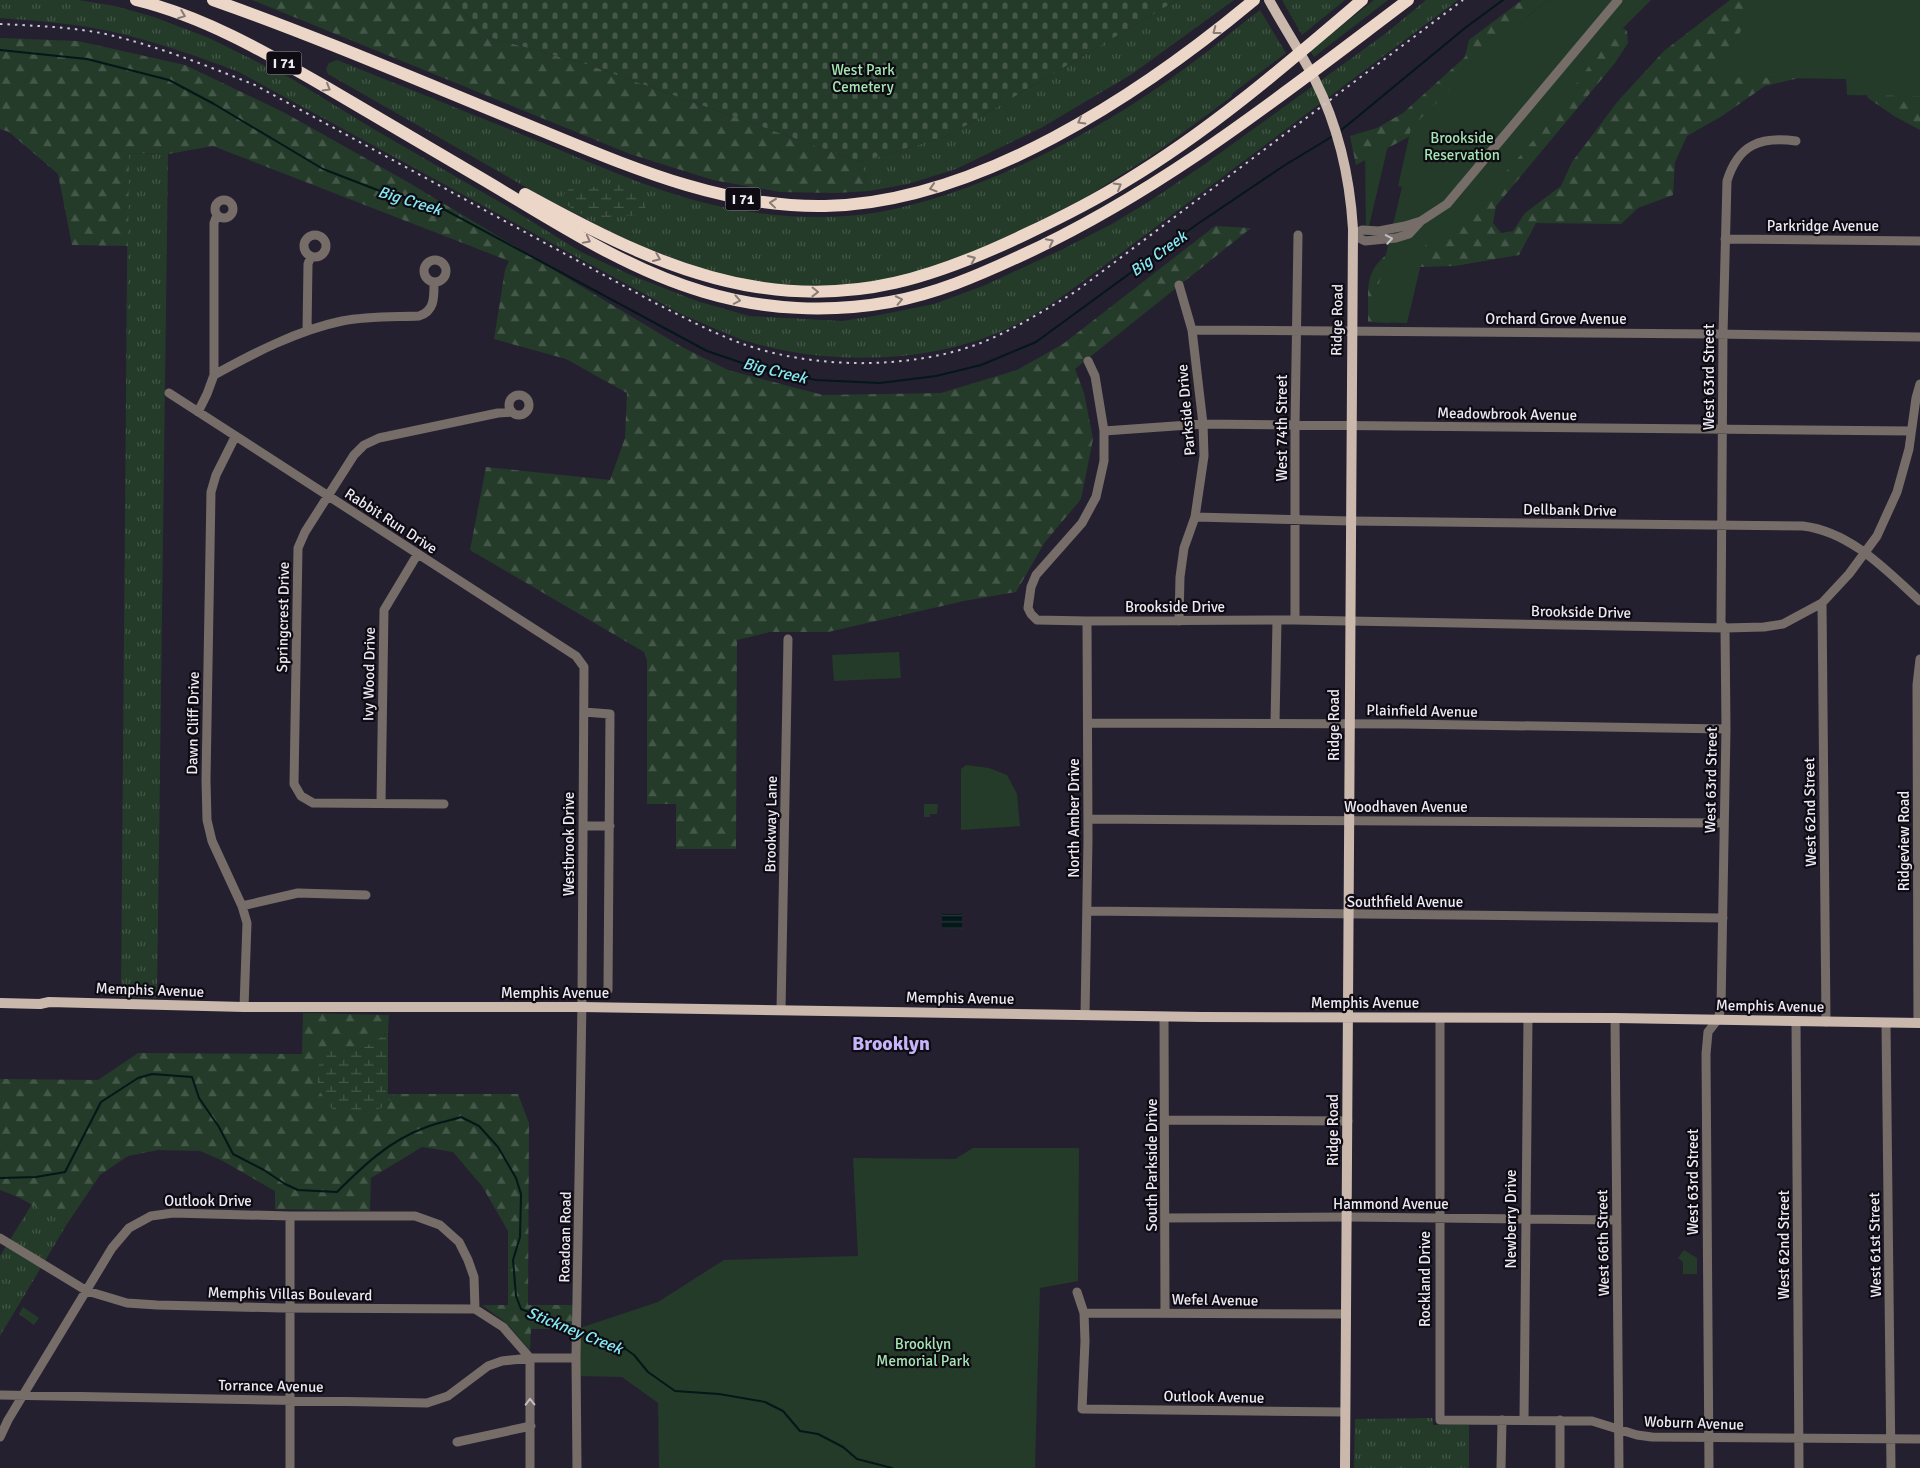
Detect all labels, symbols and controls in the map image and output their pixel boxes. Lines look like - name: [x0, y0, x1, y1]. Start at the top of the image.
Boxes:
- one-way arrow: [178, 9, 186, 19]
- one-way arrow: [1212, 25, 1222, 34]
- road number: I 71: [266, 52, 302, 74]
- park label: West Park Cemetery: [831, 61, 895, 96]
- one-way arrow: [322, 82, 331, 92]
- one-way arrow: [1077, 115, 1086, 125]
- park label: Brookside Reservation: [1424, 129, 1500, 164]
- water label: Big Creek: [376, 182, 446, 221]
- one-way arrow: [930, 182, 938, 192]
- one-way arrow: [1112, 182, 1121, 192]
- road number: I 71: [726, 188, 760, 210]
- one-way arrow: [768, 198, 776, 209]
- street label: Parkridge Avenue: [1767, 217, 1879, 235]
- water label: Big Creek: [1126, 225, 1192, 281]
- one-way arrow: [582, 234, 591, 244]
- one-way arrow: [1385, 234, 1394, 244]
- one-way arrow: [1045, 238, 1054, 248]
- one-way arrow: [652, 252, 661, 262]
- one-way arrow: [967, 254, 976, 265]
- street label: Ridge Road: [1327, 284, 1347, 356]
- one-way arrow: [811, 287, 819, 297]
- one-way arrow: [733, 294, 742, 305]
- one-way arrow: [894, 295, 903, 306]
- street label: Orchard Grove Avenue: [1485, 310, 1627, 328]
- street label: West 63rd Street: [1700, 324, 1718, 430]
- water label: Big Creek: [741, 353, 811, 389]
- street label: Parkside Drive: [1173, 363, 1199, 457]
- street label: West 74th Street: [1273, 375, 1291, 481]
- street label: Meadowbrook Avenue: [1437, 404, 1577, 424]
- street label: Rabbit Run Drive: [341, 484, 441, 558]
- street label: Dellbank Drive: [1523, 500, 1617, 520]
- street label: Springcrest Drive: [273, 561, 293, 673]
- street label: Brookside Drive: [1125, 598, 1225, 616]
- street label: Brookside Drive: [1531, 602, 1631, 622]
- street label: Ivy Wood Drive: [359, 627, 379, 721]
- street label: Dawn Cliff Drive: [183, 671, 203, 775]
- street label: Ridge Road: [1325, 689, 1343, 761]
- street label: Plainfield Avenue: [1366, 701, 1478, 721]
- street label: West 63rd Street: [1701, 726, 1721, 834]
- street label: West 62nd Street: [1800, 757, 1820, 867]
- street label: North Amber Drive: [1065, 758, 1083, 878]
- street label: Brookway Lane: [761, 776, 781, 872]
- street label: Ridgeview Road: [1895, 791, 1913, 891]
- street label: Westbrook Drive: [560, 792, 578, 896]
- street label: Woodhaven Avenue: [1344, 798, 1468, 816]
- street label: Southfield Avenue: [1347, 893, 1463, 911]
- street label: Memphis Avenue: [95, 979, 205, 1001]
- street label: Memphis Avenue: [501, 984, 609, 1002]
- street label: Memphis Avenue: [906, 988, 1014, 1008]
- street label: Memphis Avenue: [1311, 994, 1419, 1012]
- street label: Memphis Avenue: [1716, 996, 1824, 1016]
- district label: Brooklyn: [852, 1031, 930, 1056]
- street label: Ridge Road: [1324, 1094, 1342, 1166]
- street label: South Parkside Drive: [1143, 1099, 1161, 1231]
- street label: West 63rd Street: [1684, 1129, 1702, 1235]
- street label: Newberry Drive: [1502, 1169, 1520, 1269]
- street label: West 66th Street: [1593, 1189, 1613, 1297]
- street label: West 62nd Street: [1775, 1190, 1793, 1300]
- street label: Roadoan Road: [555, 1191, 575, 1283]
- street label: Outlook Drive: [164, 1192, 252, 1210]
- street label: West 61st Street: [1865, 1192, 1885, 1298]
- street label: Hammond Avenue: [1333, 1195, 1449, 1213]
- street label: Rockland Drive: [1416, 1231, 1434, 1327]
- street label: Memphis Villas Boulevard: [207, 1284, 373, 1304]
- street label: Wefel Avenue: [1172, 1290, 1258, 1310]
- water label: Stickney Creek: [524, 1303, 627, 1360]
- park label: Brooklyn Memorial Park: [876, 1335, 970, 1370]
- street label: Torrance Avenue: [218, 1376, 324, 1396]
- street label: Outlook Avenue: [1163, 1387, 1265, 1407]
- one-way arrow: [525, 1398, 536, 1406]
- street label: Woburn Avenue: [1644, 1412, 1744, 1434]

